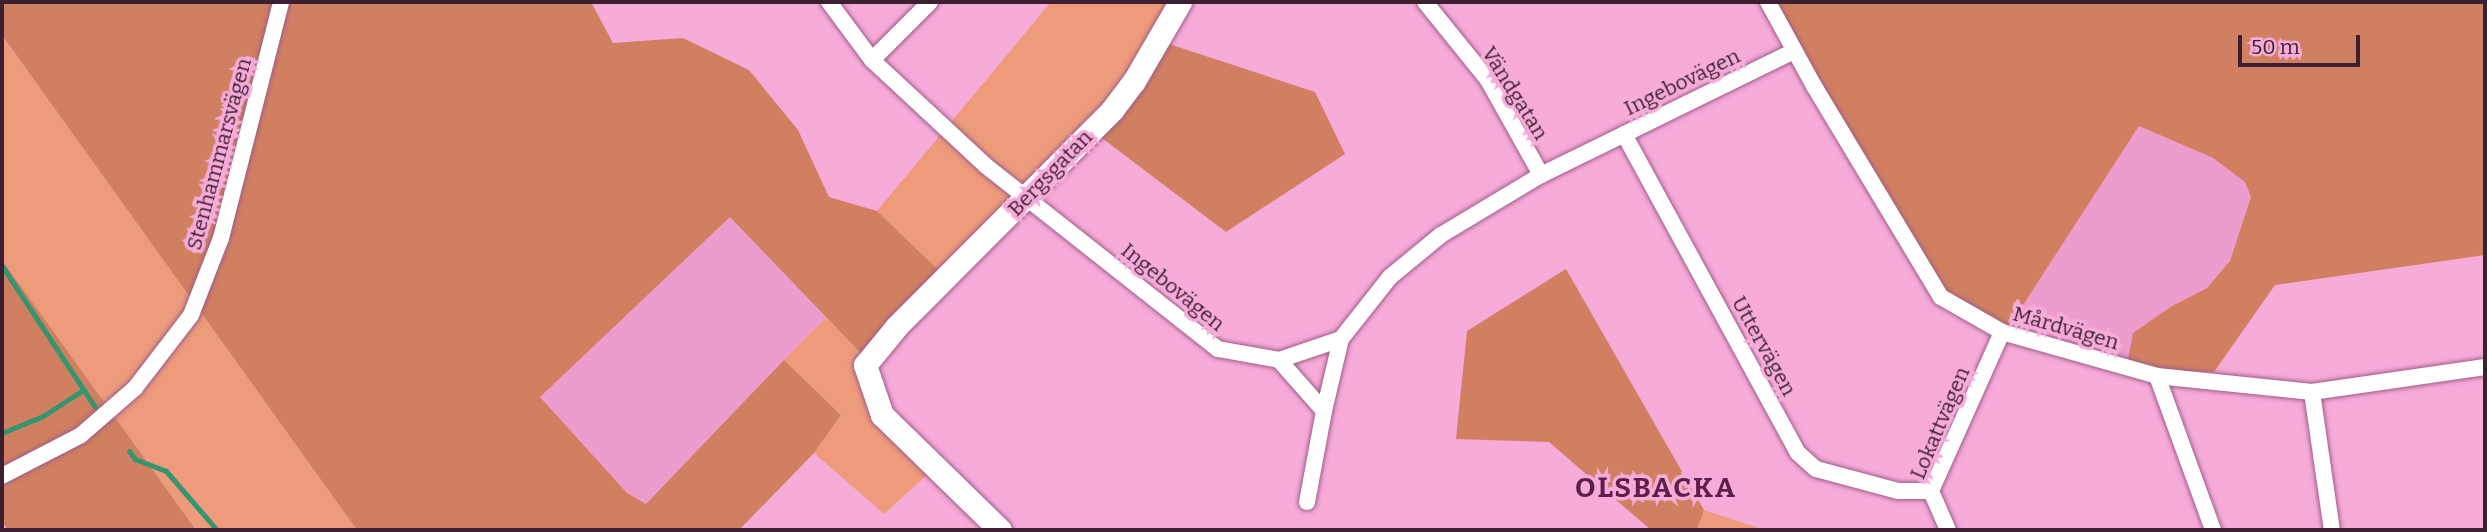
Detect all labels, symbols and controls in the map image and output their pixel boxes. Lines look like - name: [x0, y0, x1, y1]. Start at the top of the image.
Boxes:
- scale bar: [2242, 21, 2364, 65]
- text: 50 m: [2251, 34, 2300, 60]
- street label: Vändgatan: [1476, 42, 1554, 144]
- street label: Ingebovägen: [1620, 43, 1744, 121]
- street label: Stenhammarsvägen: [181, 55, 257, 253]
- street label: Bergsgatan: [1003, 125, 1097, 221]
- street label: Ingebovägen: [1116, 238, 1230, 336]
- street label: Uttervägen: [1726, 292, 1802, 400]
- street label: Mårdvägen: [2010, 301, 2122, 355]
- street label: Lokattvägen: [1905, 363, 1975, 483]
- district label: OLSBACKA: [1576, 471, 1736, 505]

